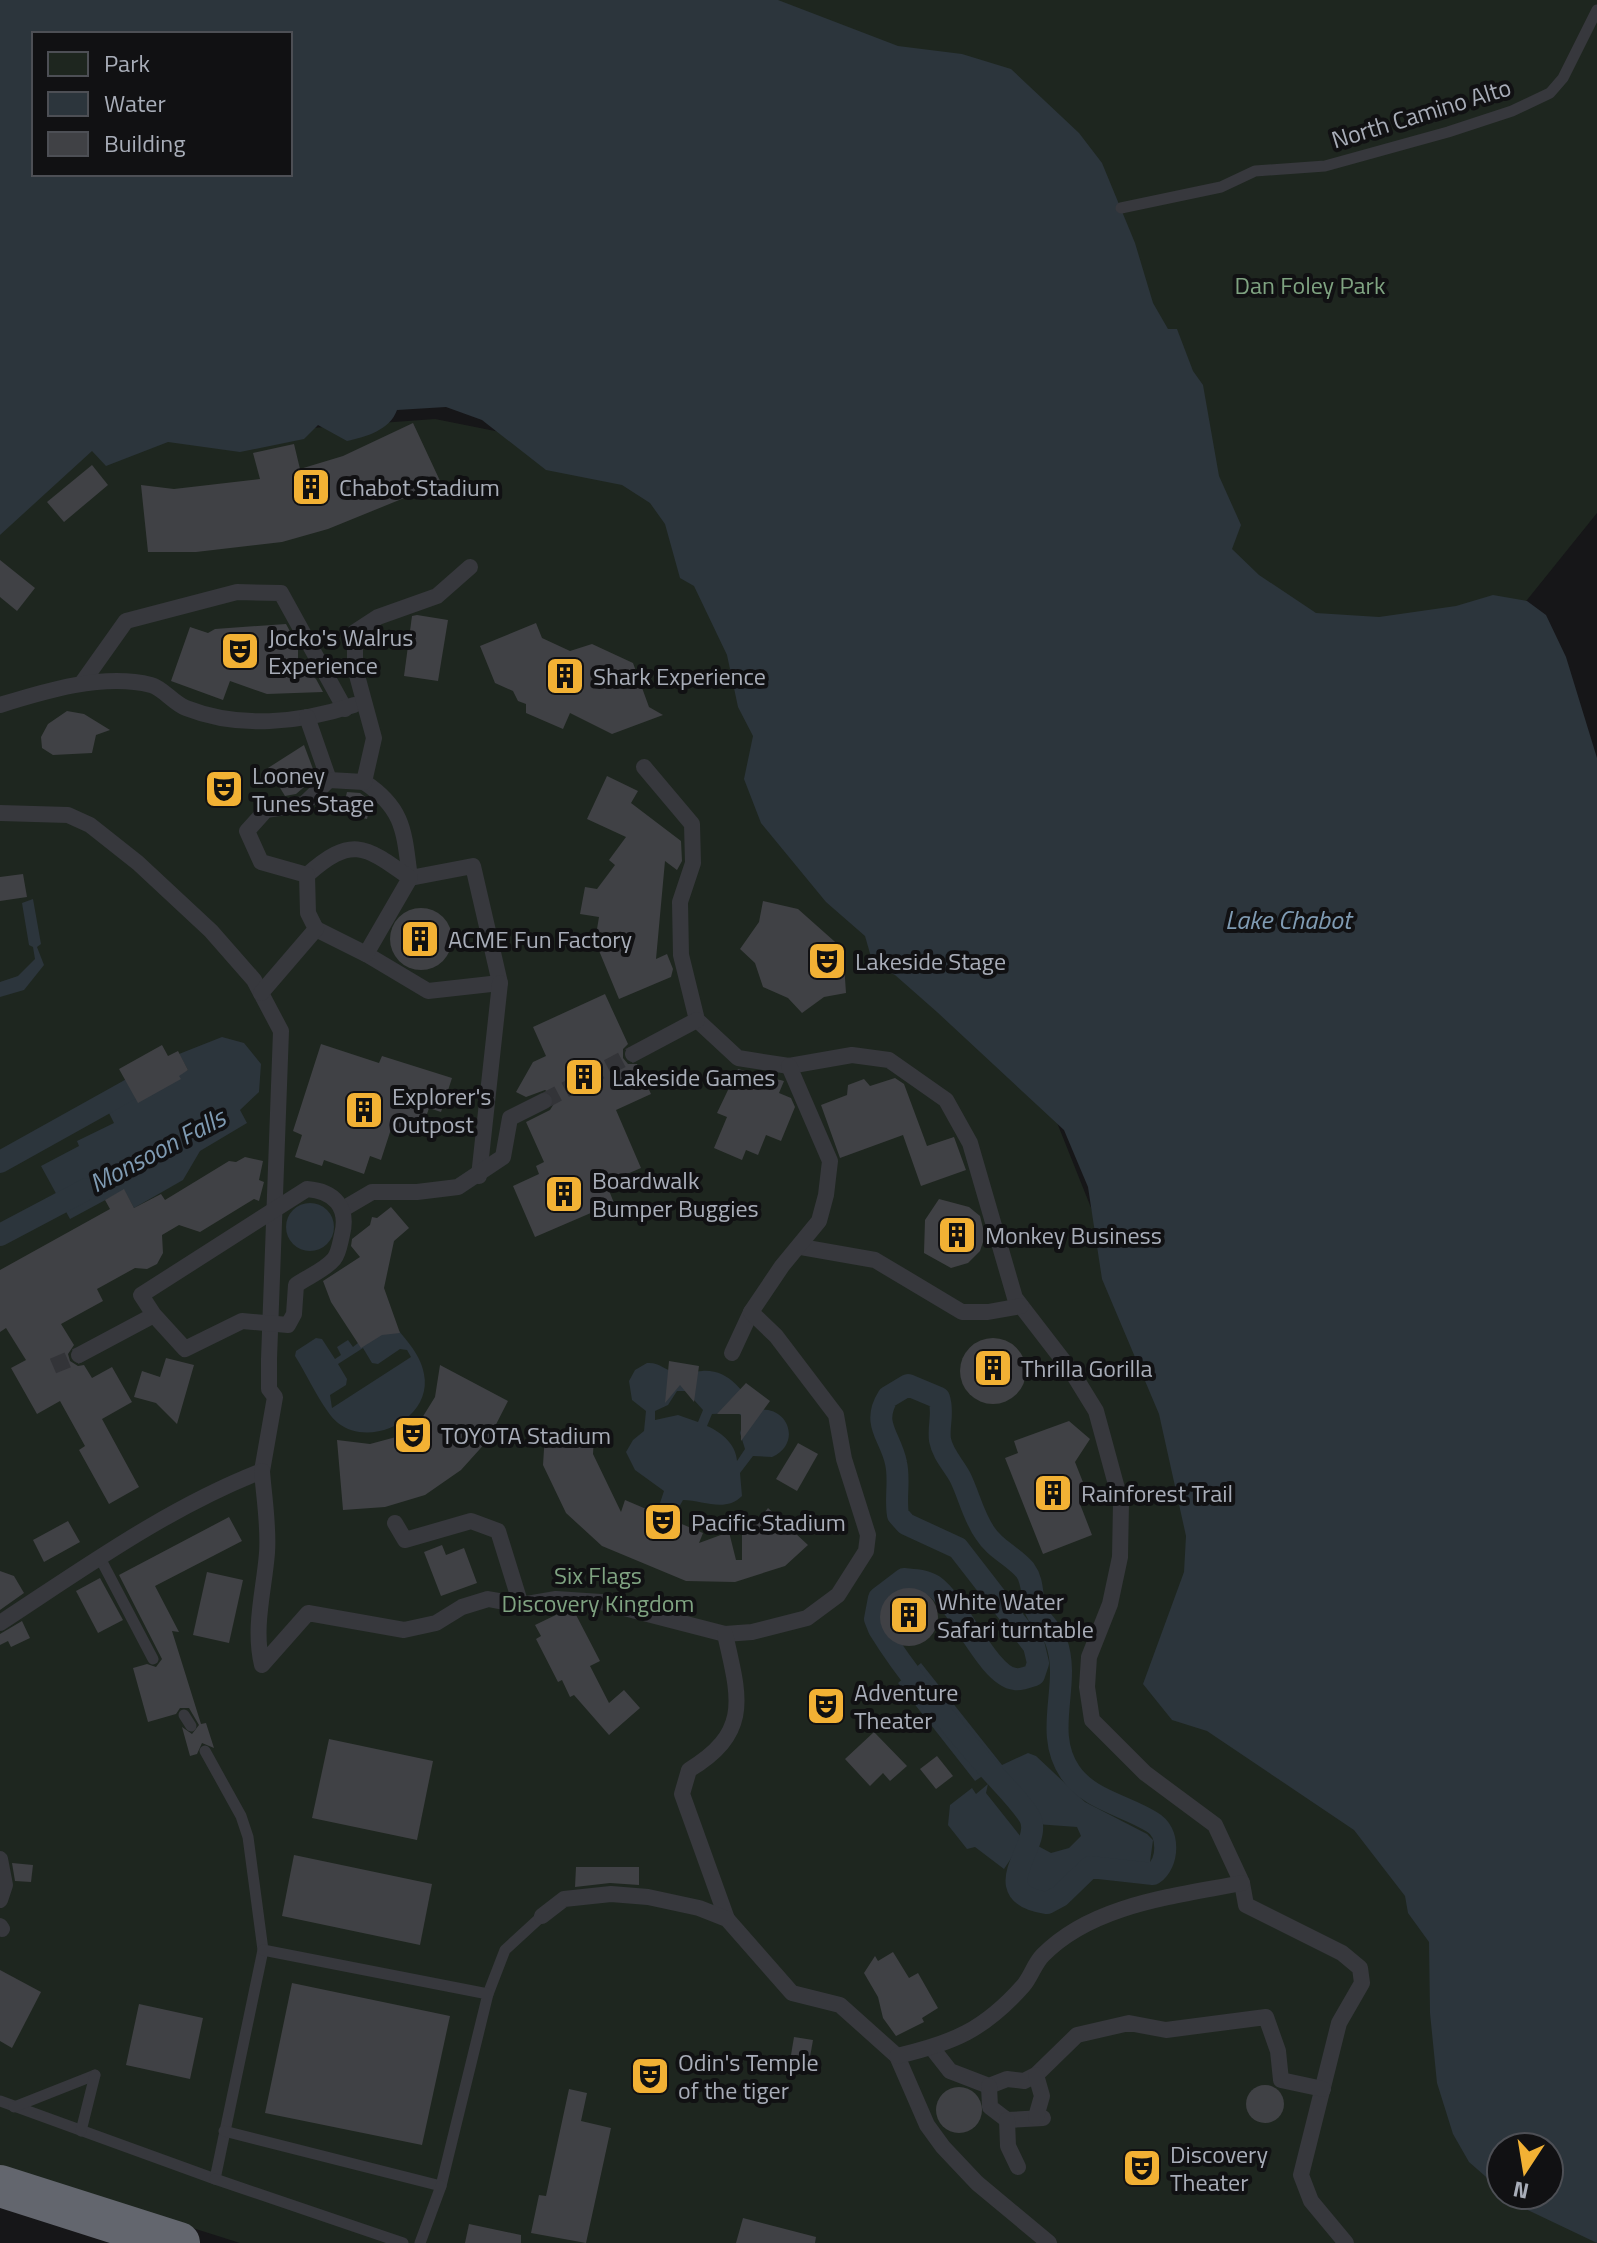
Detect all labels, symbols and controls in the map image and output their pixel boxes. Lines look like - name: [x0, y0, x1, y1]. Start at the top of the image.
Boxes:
- legend: [32, 32, 292, 176]
- text: Park: [104, 45, 150, 81]
- street label: North Camino Alto: [1327, 69, 1515, 157]
- text: Water: [104, 85, 166, 121]
- text: Building: [104, 125, 186, 161]
- park label: Dan Foley Park: [1235, 267, 1386, 303]
- building icon: Chabot Stadium: [290, 466, 332, 508]
- place label: Chabot Stadium: [339, 469, 500, 505]
- place label: Jocko's Walrus Experience: [268, 619, 413, 683]
- theatre icon: Jocko's Walrus Experience: [219, 630, 261, 672]
- building icon: Shark Experience: [544, 655, 586, 697]
- place label: Shark Experience: [593, 658, 766, 694]
- place label: Looney Tunes Stage: [252, 757, 374, 821]
- theatre icon: Looney Tunes Stage: [203, 768, 245, 810]
- water label: Lake Chabot: [1225, 900, 1354, 939]
- building icon: ACME Fun Factory: [399, 918, 441, 960]
- place label: ACME Fun Factory: [448, 921, 633, 957]
- theatre icon: Lakeside Stage: [806, 940, 848, 982]
- place label: Lakeside Stage: [855, 943, 1006, 979]
- building icon: Lakeside Games: [563, 1056, 605, 1098]
- place label: Lakeside Games: [612, 1059, 776, 1095]
- place label: Explorer's Outpost: [392, 1078, 492, 1142]
- building icon: Explorer's Outpost: [343, 1089, 385, 1131]
- water label: Monsoon Falls: [82, 1097, 234, 1202]
- place label: Boardwalk Bumper Buggies: [592, 1162, 759, 1226]
- building icon: Boardwalk Bumper Buggies: [543, 1173, 585, 1215]
- building icon: Monkey Business: [936, 1214, 978, 1256]
- place label: Monkey Business: [985, 1217, 1162, 1253]
- building icon: Thrilla Gorilla: [972, 1347, 1014, 1389]
- place label: Thrilla Gorilla: [1021, 1350, 1153, 1386]
- theatre icon: TOYOTA Stadium: [392, 1414, 434, 1456]
- place label: TOYOTA Stadium: [441, 1417, 611, 1453]
- building icon: Rainforest Trail: [1032, 1472, 1074, 1514]
- place label: Rainforest Trail: [1081, 1475, 1233, 1511]
- theatre icon: Pacific Stadium: [642, 1501, 684, 1543]
- place label: Pacific Stadium: [691, 1504, 846, 1540]
- park label: Six Flags Discovery Kingdom: [502, 1557, 694, 1621]
- place label: White Water Safari turntable: [937, 1583, 1094, 1647]
- building icon: White Water Safari turntable: [888, 1594, 930, 1636]
- place label: Adventure Theater: [854, 1674, 958, 1738]
- theatre icon: Adventure Theater: [805, 1685, 847, 1727]
- place label: Odin's Temple of the tiger: [678, 2044, 819, 2108]
- theatre icon: Odin's Temple of the tiger: [629, 2055, 671, 2097]
- north arrow: [1485, 2131, 1565, 2211]
- place label: Discovery Theater: [1170, 2136, 1268, 2200]
- theatre icon: Discovery Theater: [1121, 2147, 1163, 2189]
- text: N: [1510, 2172, 1532, 2209]

